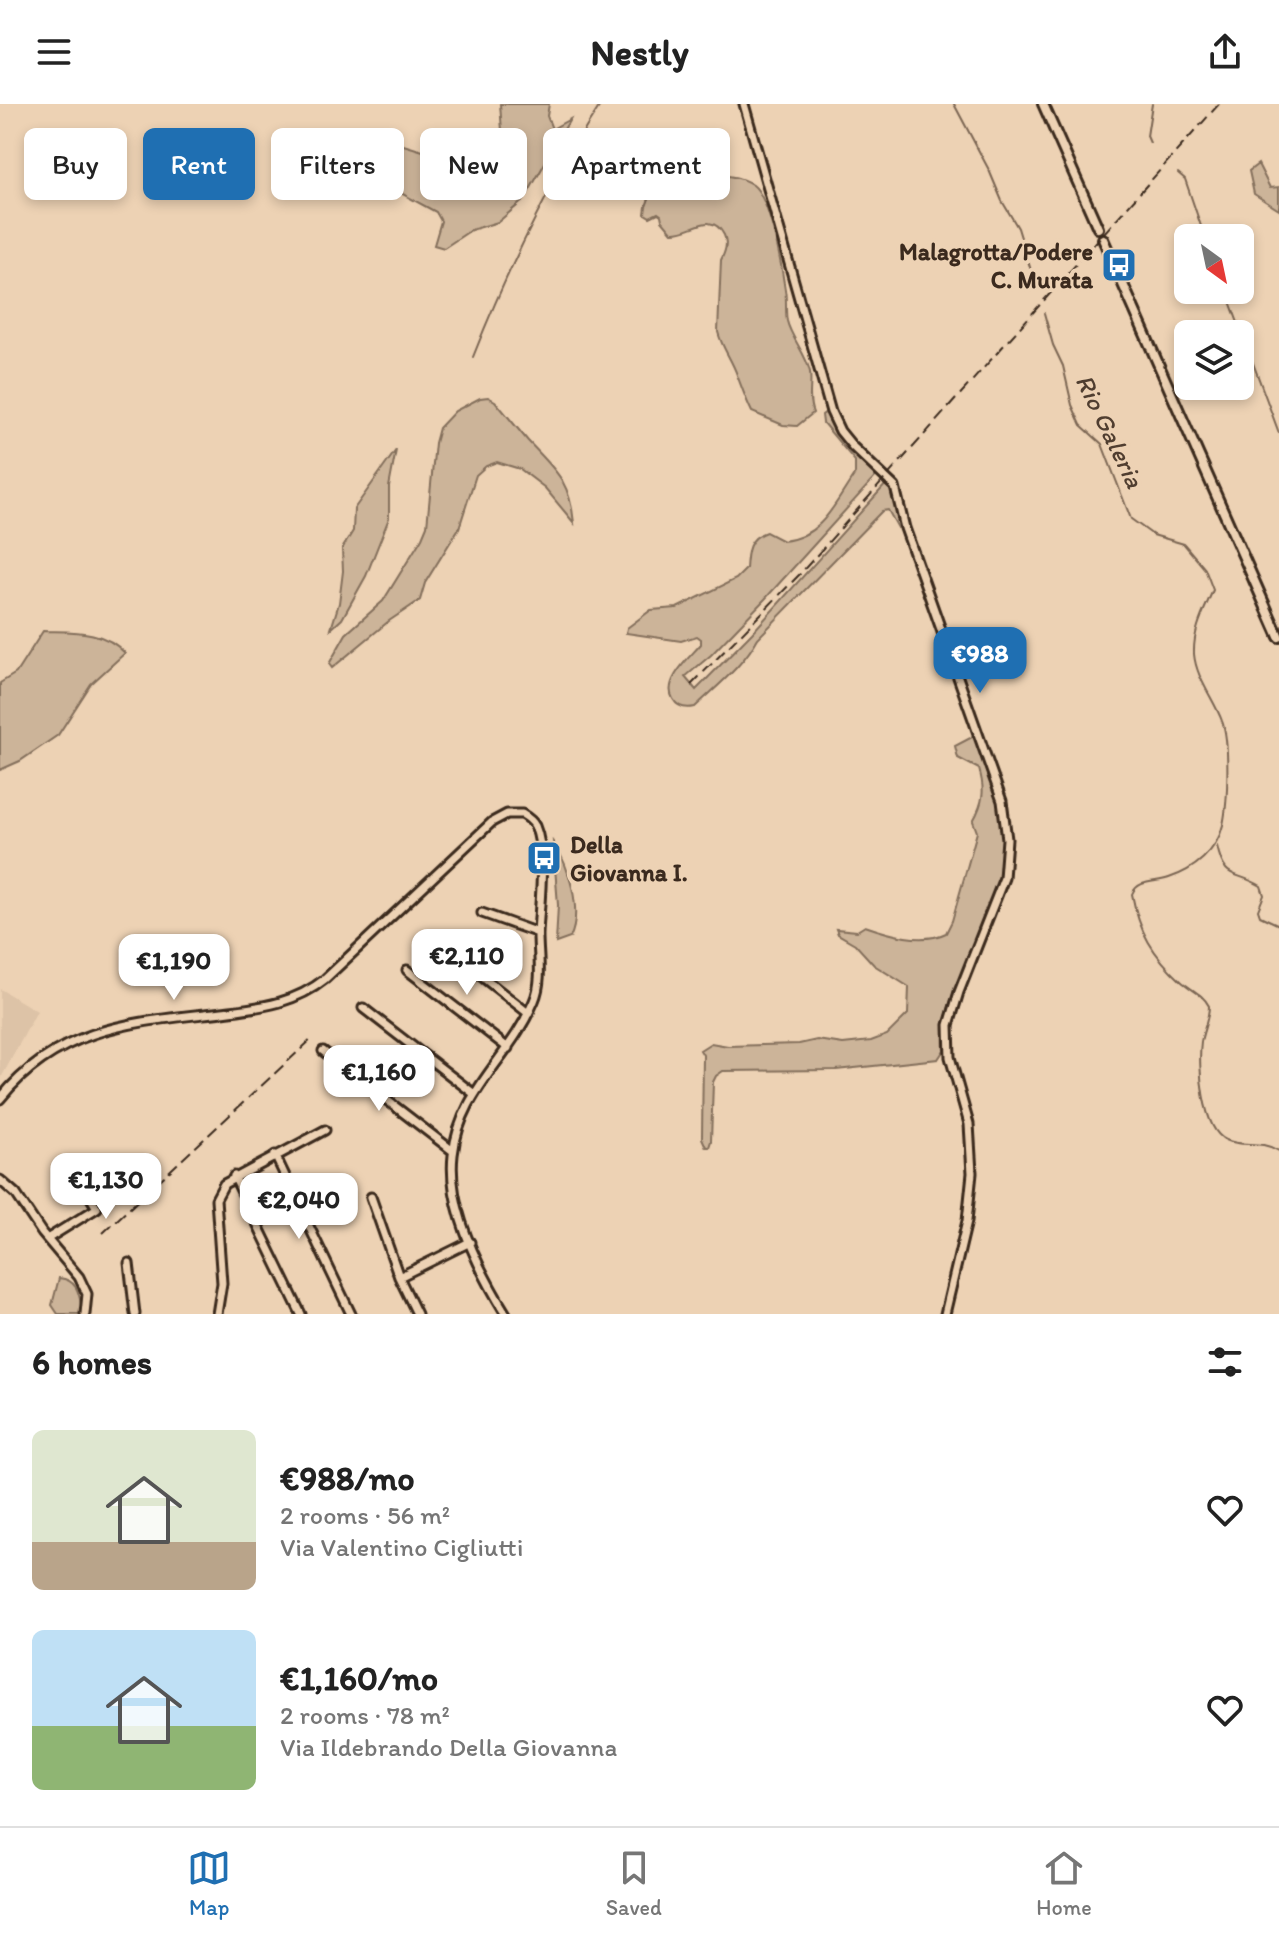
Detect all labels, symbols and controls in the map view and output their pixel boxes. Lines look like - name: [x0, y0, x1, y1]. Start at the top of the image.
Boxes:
- icon: menu: [32, 30, 76, 74]
- icon: share: [1203, 30, 1247, 74]
- text: Nestly: [590, 31, 689, 74]
- chip: Buy: [24, 128, 127, 200]
- chip: Rent: [143, 128, 255, 200]
- chip: Filters: [271, 128, 404, 200]
- chip: New: [420, 128, 527, 200]
- chip: Apartment: [543, 128, 730, 200]
- north arrow: [1174, 224, 1254, 304]
- map controls: [1174, 224, 1254, 400]
- place label: Malagrotta/Podere C. Murata: [899, 237, 1094, 294]
- bus stop icon: Malagrotta/Podere C. Murata: [1100, 246, 1138, 284]
- button: layers: [1174, 320, 1254, 400]
- water label: Rio Galeria: [1069, 369, 1151, 494]
- pin: €988: [933, 627, 1027, 695]
- text: €988: [952, 637, 1008, 669]
- place label: Della Giovanna I.: [570, 830, 688, 887]
- bus stop icon: Della Giovanna I.: [525, 839, 563, 877]
- pin: €2,110: [402, 929, 532, 997]
- pin: €1,190: [109, 934, 239, 1002]
- text: €2,110: [430, 939, 504, 971]
- text: €1,190: [137, 944, 211, 976]
- pin: €1,160: [314, 1045, 444, 1113]
- text: €1,160: [342, 1055, 416, 1087]
- pin: €1,130: [41, 1153, 171, 1221]
- text: €1,130: [68, 1163, 144, 1195]
- pin: €2,040: [234, 1173, 364, 1241]
- text: €2,040: [258, 1183, 340, 1215]
- icon: filters: [1203, 1340, 1247, 1384]
- text: 6 homes: [32, 1342, 152, 1383]
- text: €988/mo: [280, 1458, 415, 1499]
- icon: home: [96, 1462, 192, 1558]
- icon: heart: [1203, 1488, 1247, 1532]
- text: 2 rooms · 56 m²: [280, 1499, 450, 1531]
- text: Via Valentino Cigliutti: [280, 1531, 523, 1563]
- text: €1,160/mo: [280, 1658, 438, 1699]
- icon: home: [96, 1662, 192, 1758]
- icon: heart: [1203, 1688, 1247, 1732]
- text: 2 rooms · 78 m²: [280, 1699, 450, 1731]
- text: Via Ildebrando Della Giovanna: [280, 1731, 617, 1763]
- tab: Map: [187, 1846, 231, 1921]
- tab: Saved: [606, 1846, 662, 1921]
- tab: Home: [1036, 1846, 1092, 1921]

